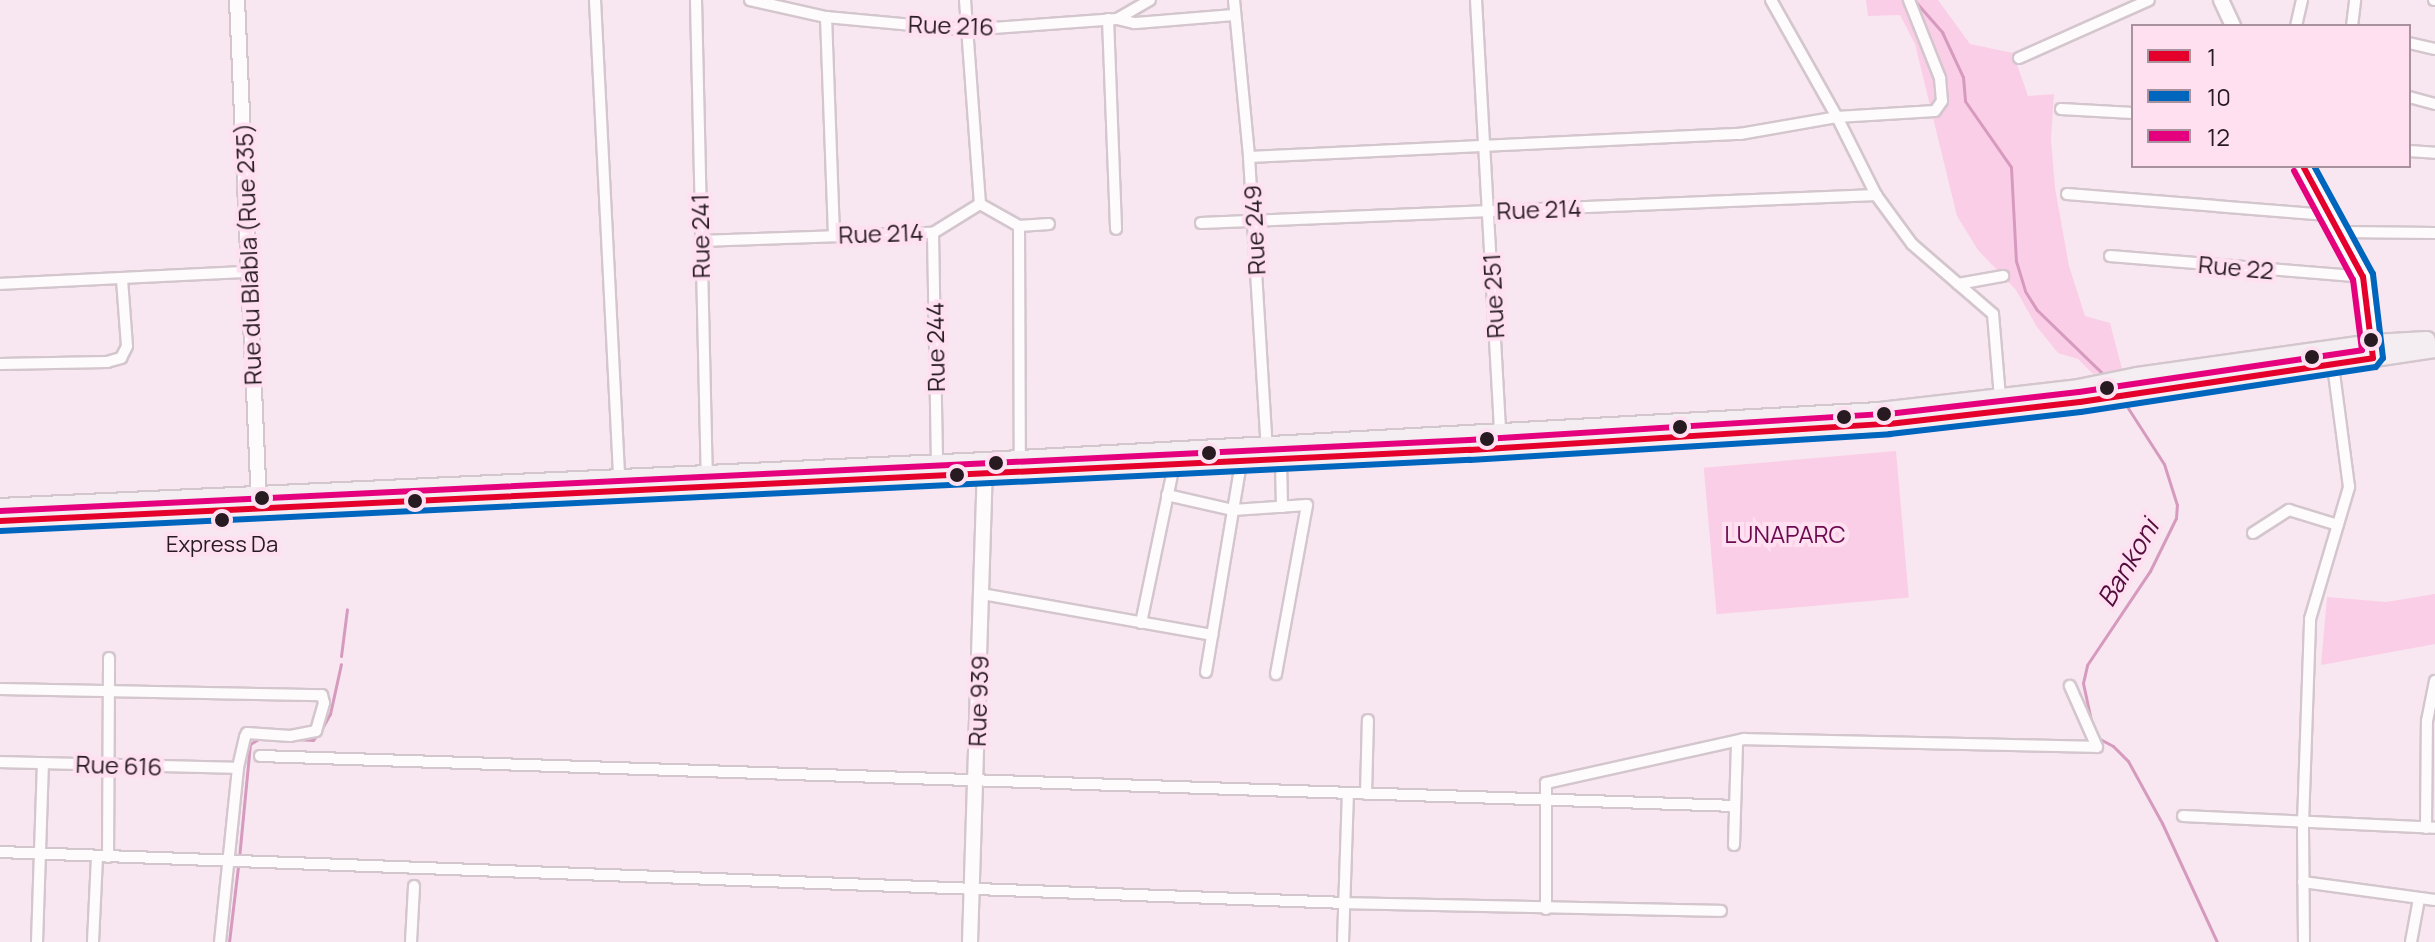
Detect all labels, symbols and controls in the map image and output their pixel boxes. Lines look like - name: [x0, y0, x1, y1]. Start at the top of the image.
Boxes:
- street label: Rue 216: [907, 9, 995, 41]
- legend: [2131, 24, 2411, 168]
- text: 1: [2207, 40, 2216, 73]
- text: 10: [2207, 80, 2231, 113]
- text: 12: [2207, 120, 2230, 153]
- street label: Rue du Blabla (Rue 235): [229, 122, 267, 386]
- street label: Rue 249: [1237, 184, 1271, 276]
- street label: Rue 241: [685, 193, 715, 279]
- street label: Rue 214: [1496, 193, 1582, 225]
- street label: Rue 214: [838, 217, 924, 249]
- street label: Rue 22: [2197, 249, 2275, 285]
- street label: Rue 251: [1476, 253, 1510, 339]
- street label: Rue 244: [920, 302, 950, 392]
- unlabelled marker: [2363, 332, 2379, 348]
- unlabelled marker: [2304, 349, 2320, 365]
- unlabelled marker: [2099, 380, 2115, 396]
- unlabelled marker: [1876, 406, 1892, 422]
- unlabelled marker: [1836, 409, 1852, 425]
- unlabelled marker: [1672, 419, 1688, 435]
- unlabelled marker: [1479, 431, 1495, 447]
- unlabelled marker: [1201, 445, 1217, 461]
- unlabelled marker: [988, 455, 1004, 471]
- unlabelled marker: [949, 467, 965, 483]
- unlabelled marker: [254, 490, 270, 506]
- unlabelled marker: [407, 493, 423, 509]
- marker: Express Da: [214, 512, 230, 528]
- water label: Bankoni: [2091, 514, 2165, 612]
- park label: LUNAPARC: [1724, 520, 1846, 548]
- place label: Express Da: [166, 532, 278, 558]
- street label: Rue 939: [962, 655, 994, 747]
- street label: Rue 616: [75, 749, 163, 781]

